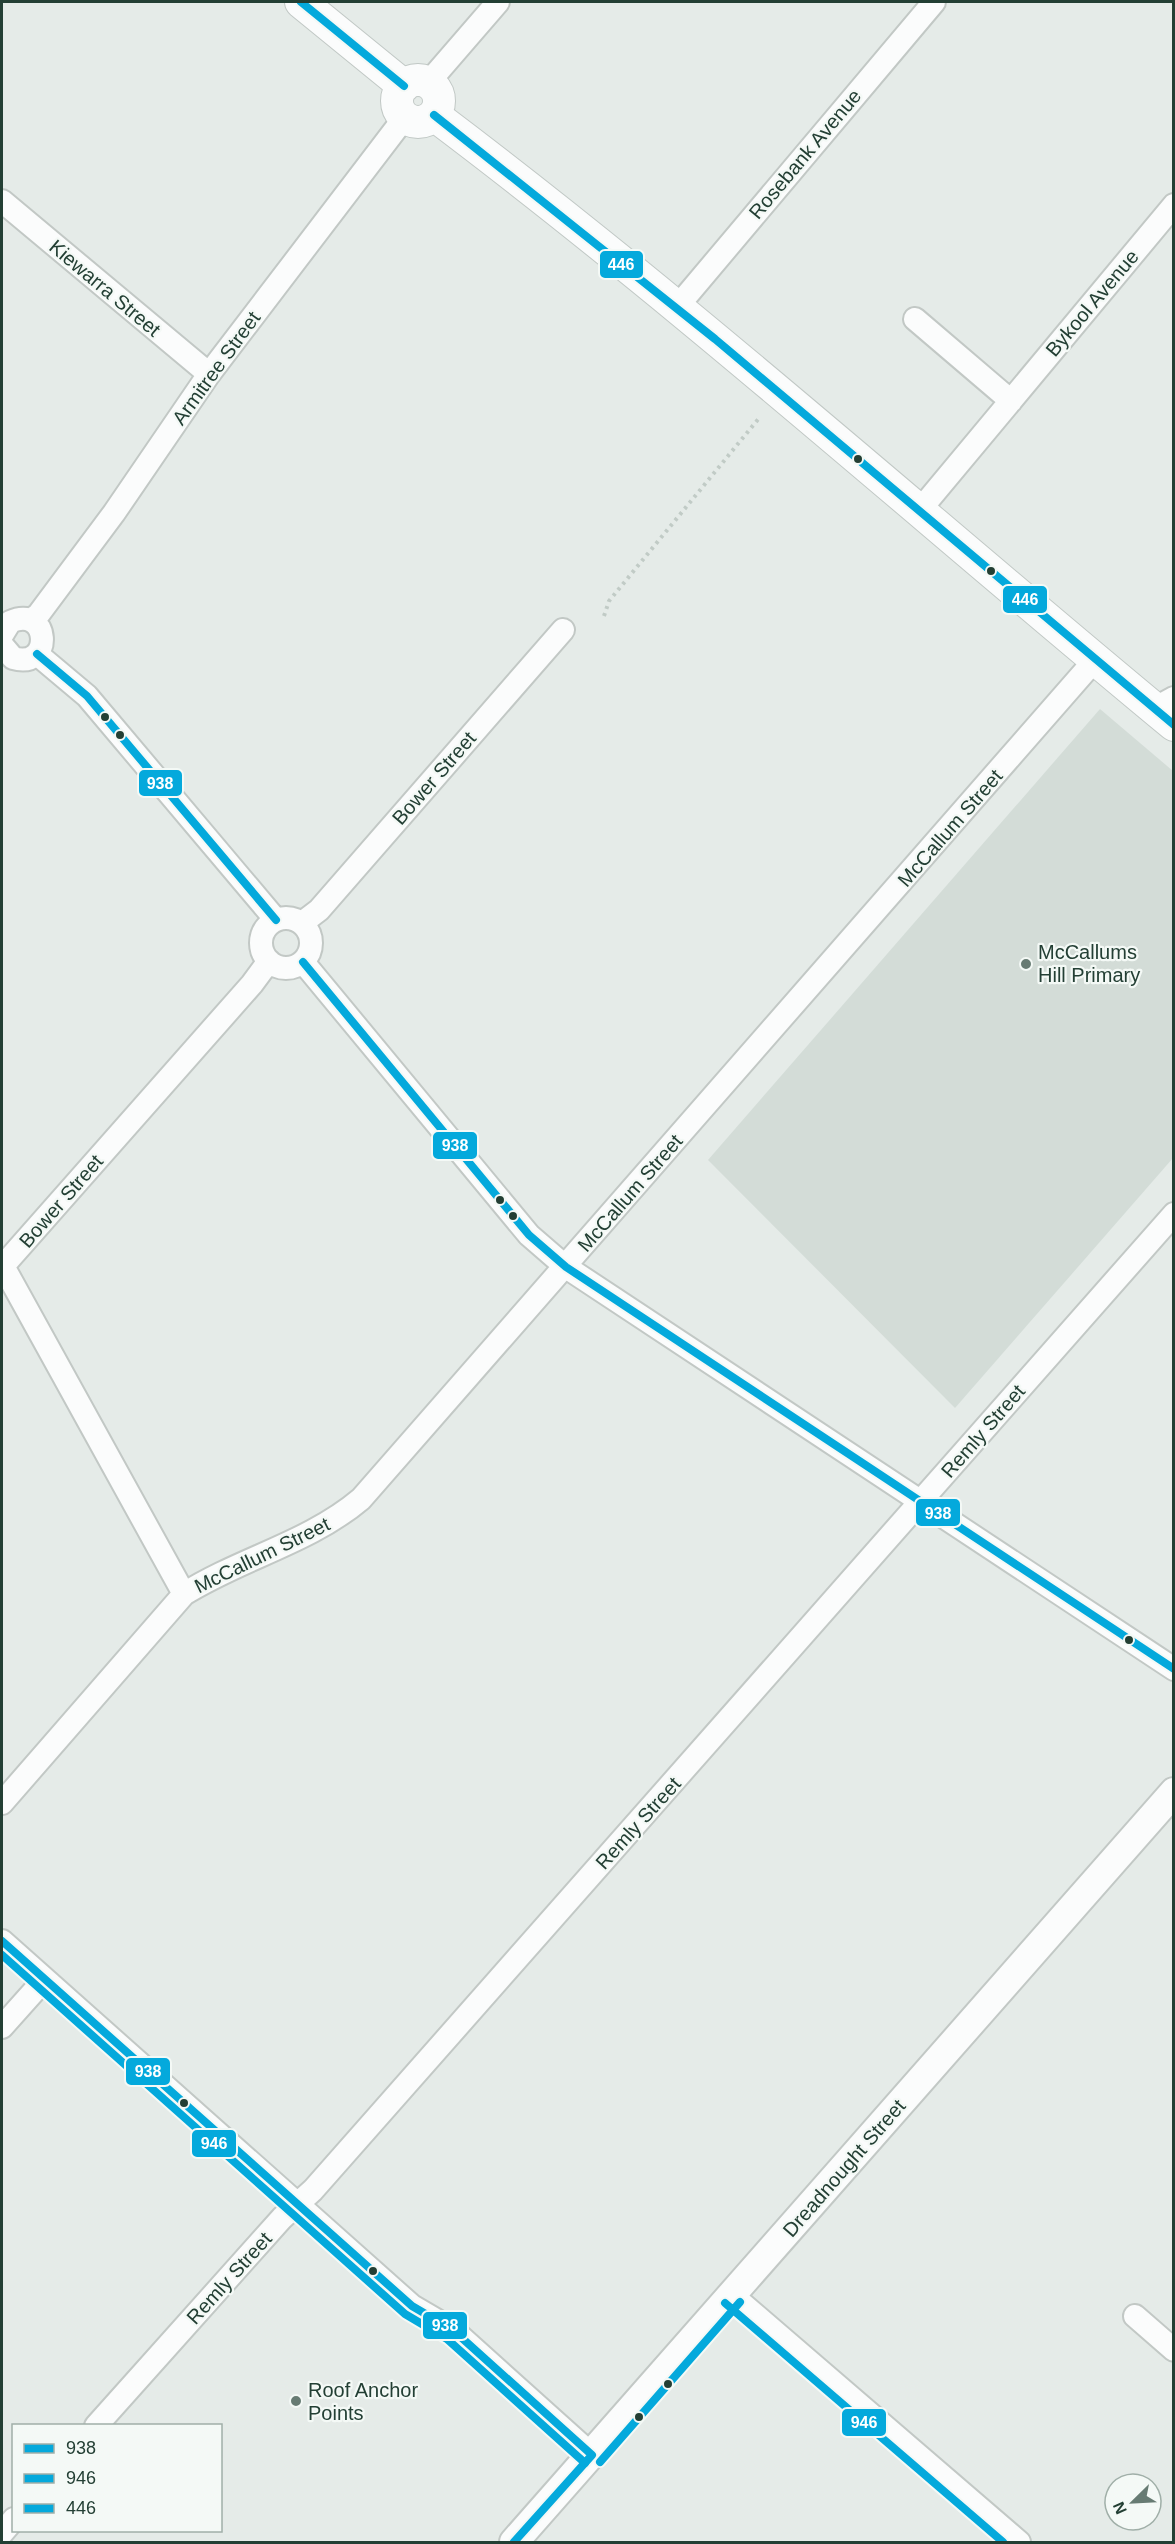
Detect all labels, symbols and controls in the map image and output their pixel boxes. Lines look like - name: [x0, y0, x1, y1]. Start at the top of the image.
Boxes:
- street label: Rosebank Avenue: [745, 85, 865, 223]
- street label: Kiewarra Street: [45, 235, 165, 341]
- street label: Bykool Avenue: [1041, 245, 1143, 361]
- line badge: 446: [599, 250, 644, 279]
- text: 446: [608, 256, 634, 273]
- street label: Armitree Street: [168, 307, 265, 429]
- unlabelled marker: [852, 453, 864, 465]
- unlabelled marker: [985, 565, 997, 577]
- line badge: 446: [1002, 585, 1048, 614]
- text: 446: [1012, 591, 1038, 608]
- unlabelled marker: [99, 711, 111, 723]
- street label: Bower Street: [388, 727, 481, 829]
- unlabelled marker: [114, 729, 126, 741]
- street label: McCallum Street: [893, 765, 1007, 891]
- line badge: 938: [138, 769, 183, 797]
- text: 938: [147, 775, 173, 792]
- place label: McCallums Hill Primary: [1038, 941, 1140, 986]
- marker: McCallums Hill Primary: [1019, 957, 1033, 971]
- street label: McCallum Street: [573, 1130, 687, 1256]
- line badge: 938: [432, 1131, 478, 1160]
- text: 938: [442, 1137, 468, 1154]
- street label: Bower Street: [15, 1150, 108, 1252]
- unlabelled marker: [494, 1194, 506, 1206]
- unlabelled marker: [507, 1210, 519, 1222]
- street label: Remly Street: [937, 1380, 1030, 1482]
- line badge: 938: [915, 1498, 961, 1527]
- text: 938: [925, 1505, 951, 1522]
- street label: McCallum Street: [191, 1513, 334, 1597]
- unlabelled marker: [1123, 1634, 1135, 1646]
- street label: Remly Street: [591, 1772, 685, 1873]
- line badge: 938: [125, 2057, 171, 2086]
- text: 938: [135, 2063, 161, 2080]
- street label: Dreadnought Street: [778, 2095, 910, 2241]
- unlabelled marker: [178, 2097, 190, 2109]
- line badge: 946: [191, 2129, 237, 2158]
- text: 946: [201, 2135, 227, 2152]
- street label: Remly Street: [182, 2227, 276, 2328]
- unlabelled marker: [367, 2265, 379, 2277]
- line badge: 938: [422, 2311, 468, 2340]
- text: 938: [432, 2317, 458, 2334]
- unlabelled marker: [662, 2378, 674, 2390]
- place label: Roof Anchor Points: [308, 2379, 418, 2424]
- marker: Roof Anchor Points: [289, 2394, 303, 2408]
- line badge: 946: [841, 2408, 887, 2437]
- unlabelled marker: [633, 2411, 645, 2423]
- text: 946: [851, 2414, 877, 2431]
- legend: [12, 2424, 222, 2532]
- text: 938: [66, 2438, 96, 2458]
- text: 946: [66, 2468, 96, 2488]
- north arrow: [1103, 2472, 1163, 2532]
- text: 446: [66, 2498, 96, 2518]
- text: N: [1110, 2499, 1130, 2517]

